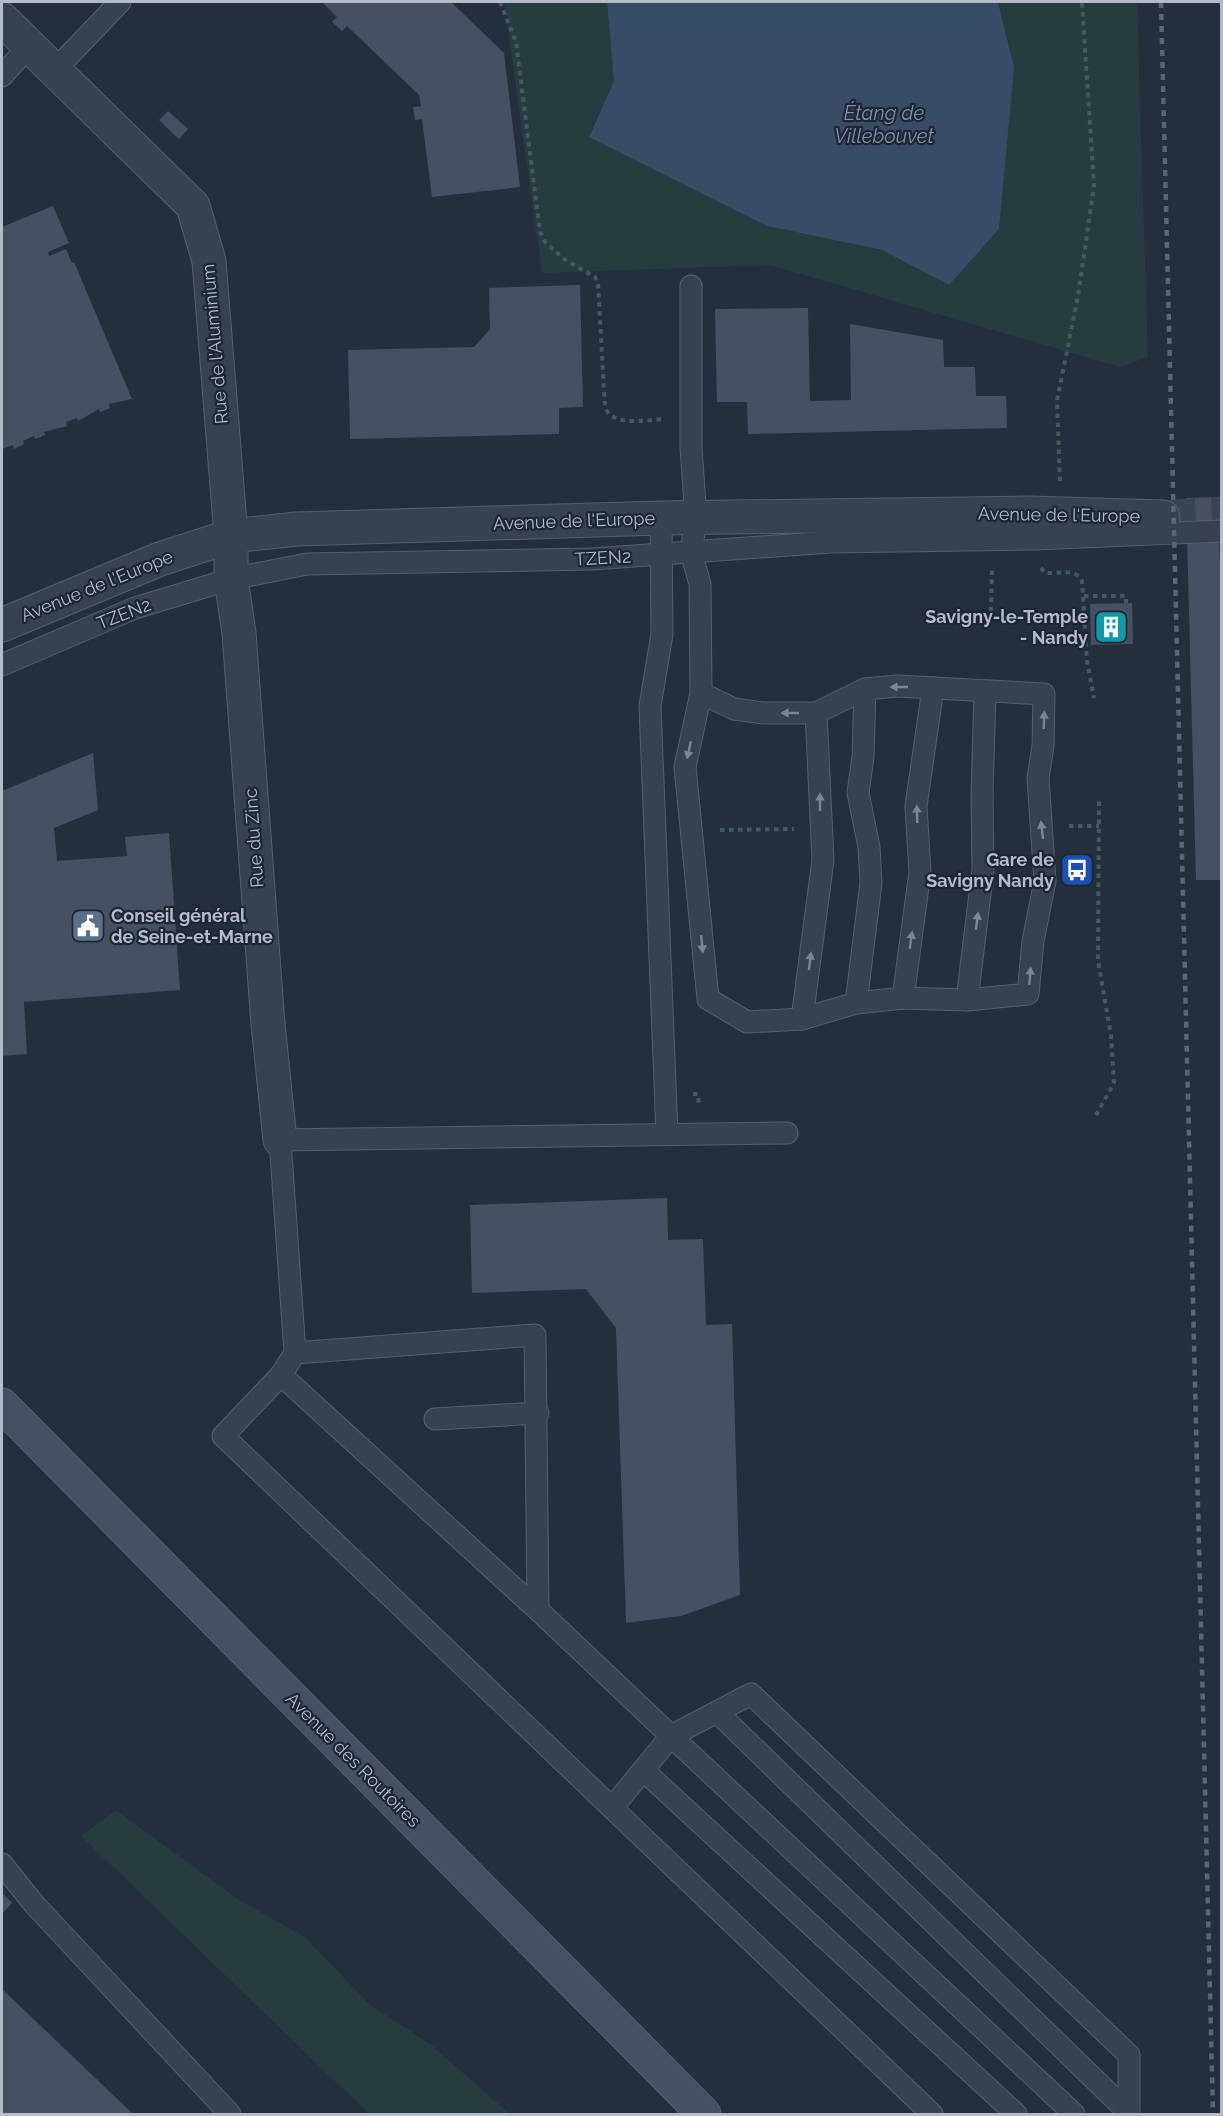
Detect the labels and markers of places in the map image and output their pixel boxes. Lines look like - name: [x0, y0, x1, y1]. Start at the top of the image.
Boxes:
- place label: Savigny-le-Temple - Nandy: [925, 606, 1088, 648]
- building icon: Savigny-le-Temple - Nandy: [1093, 609, 1129, 645]
- place label: Gare de Savigny Nandy: [926, 849, 1054, 891]
- bus stop icon: Gare de Savigny Nandy: [1059, 852, 1095, 888]
- place label: Conseil général de Seine-et-Marne: [111, 905, 273, 947]
- public building icon: Conseil général de Seine-et-Marne: [70, 908, 106, 944]

